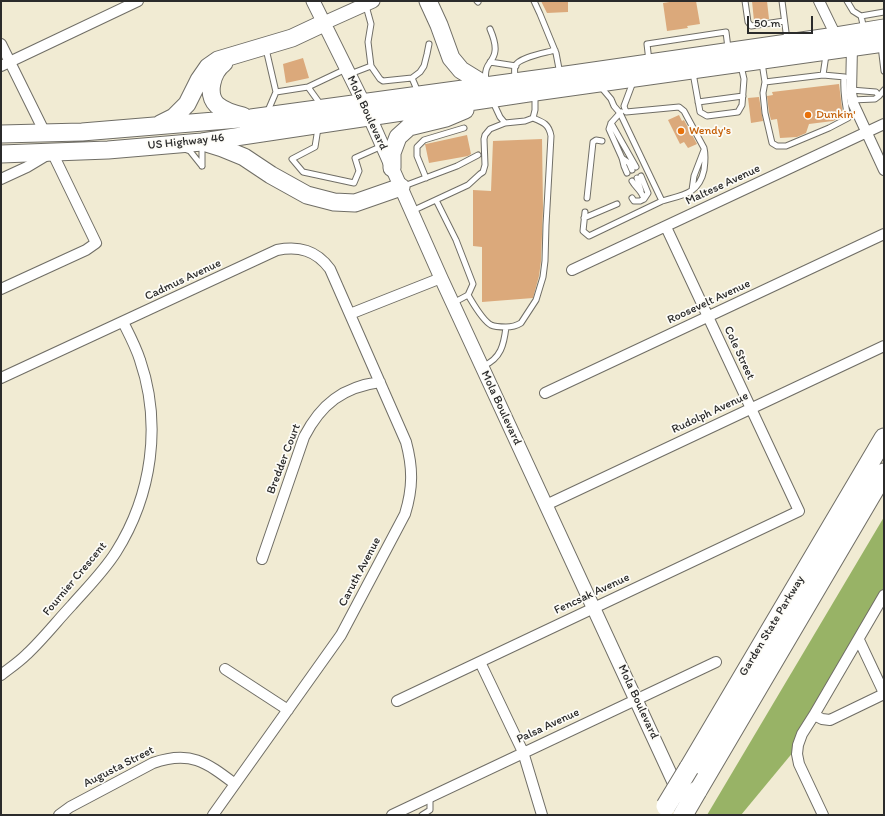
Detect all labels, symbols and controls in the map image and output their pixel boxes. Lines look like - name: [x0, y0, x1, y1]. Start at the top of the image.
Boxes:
- scale bar: [749, 8, 815, 34]
- text: 50 m: [754, 16, 780, 30]
- street label: Mola Boulevard: [343, 74, 391, 152]
- place label: Dunkin': [816, 108, 856, 122]
- marker: Dunkin': [803, 110, 813, 120]
- place label: Wendy's: [689, 124, 731, 138]
- marker: Wendy's: [676, 126, 686, 136]
- street label: US Highway 46: [147, 131, 225, 153]
- street label: Maltese Avenue: [683, 161, 763, 209]
- street label: Cadmus Avenue: [143, 256, 223, 304]
- street label: Roosevelt Avenue: [665, 276, 753, 328]
- street label: Cole Street: [720, 324, 758, 382]
- street label: Mola Boulevard: [477, 369, 525, 447]
- street label: Rudolph Avenue: [669, 389, 751, 437]
- street label: Bredder Court: [264, 422, 304, 496]
- street label: Caruth Avenue: [336, 535, 384, 609]
- street label: Fournier Crescent: [40, 539, 110, 619]
- street label: Fencsak Avenue: [552, 570, 632, 618]
- street label: Garden State Parkway: [736, 573, 808, 679]
- street label: Mola Boulevard: [614, 663, 662, 741]
- street label: Palsa Avenue: [514, 705, 582, 747]
- street label: Augusta Street: [81, 743, 157, 791]

